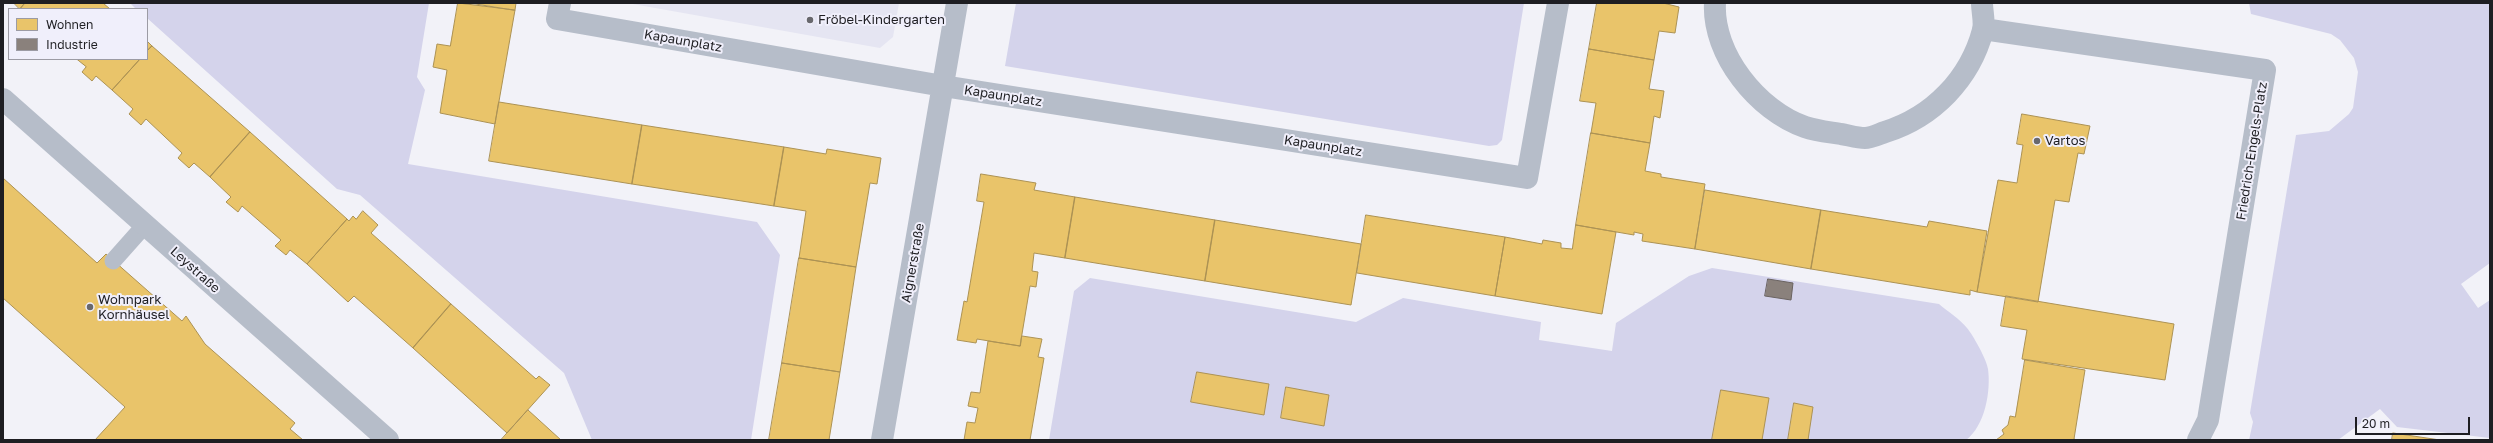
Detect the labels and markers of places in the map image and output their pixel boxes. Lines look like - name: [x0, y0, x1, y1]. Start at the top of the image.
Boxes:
- place label: Fröbel-Kindergarten: [818, 12, 945, 28]
- marker: Fröbel-Kindergarten: [805, 15, 815, 25]
- place label: Vartos: [2045, 133, 2085, 149]
- marker: Vartos: [2032, 136, 2042, 146]
- place label: Wohnpark Kornhäusel: [98, 292, 169, 323]
- marker: Wohnpark Kornhäusel: [85, 302, 95, 312]

